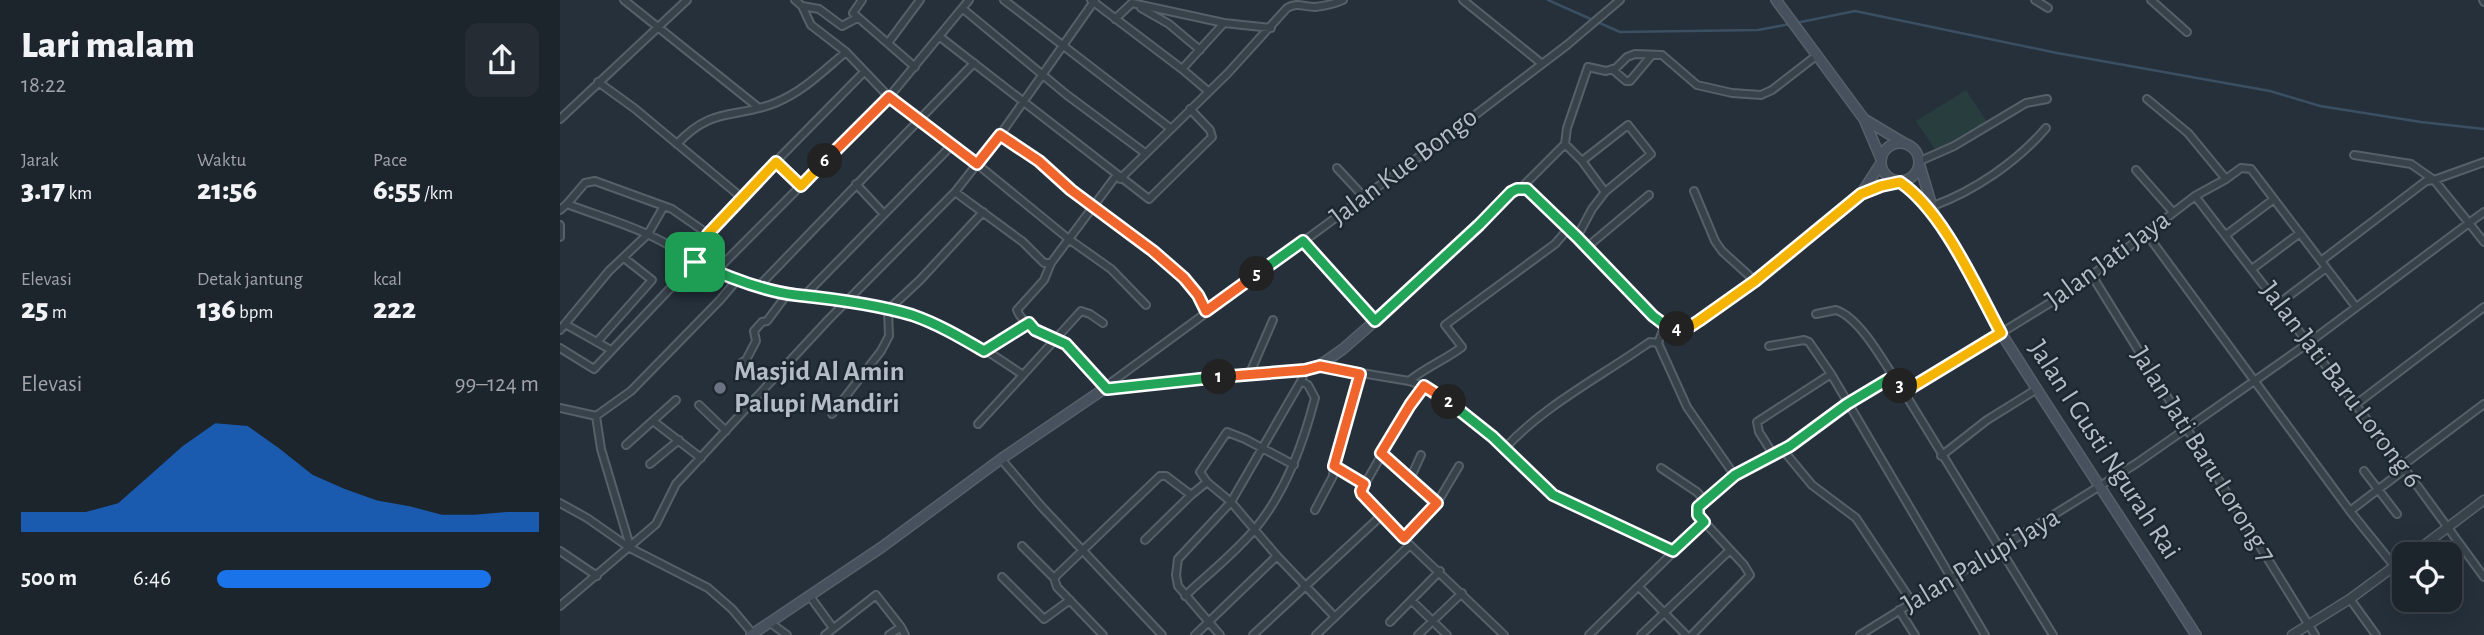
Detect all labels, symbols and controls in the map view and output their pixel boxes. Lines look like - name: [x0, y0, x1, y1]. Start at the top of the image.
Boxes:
- button: share: [465, 23, 539, 97]
- text: Lari malam: [21, 27, 195, 65]
- text: 18:22: [21, 74, 66, 97]
- street label: Jalan Kue Bongo: [1325, 103, 1483, 231]
- pin: 6: [807, 144, 842, 178]
- text: Jarak: [21, 151, 59, 170]
- text: Waktu: [197, 151, 246, 170]
- text: Pace: [373, 151, 407, 170]
- text: 6: [820, 151, 829, 170]
- text: 3.17: [21, 175, 65, 205]
- text: 21:56: [197, 175, 257, 205]
- text: 6:55: [373, 175, 421, 205]
- text: km: [65, 184, 92, 203]
- text: /km: [421, 184, 453, 203]
- street label: Jalan Jati Jaya: [2041, 206, 2175, 314]
- pin: [665, 232, 725, 292]
- icon: arrive: [676, 243, 714, 281]
- pin: 5: [1240, 256, 1274, 292]
- text: 5: [1252, 264, 1261, 283]
- text: Elevasi: [21, 270, 72, 289]
- text: Detak jantung: [197, 270, 303, 289]
- text: kcal: [373, 270, 402, 289]
- street label: Jalan Jati Baru Lorong 6: [2255, 277, 2427, 493]
- text: 25: [21, 294, 49, 324]
- text: 136: [197, 294, 236, 324]
- text: 222: [373, 294, 416, 324]
- text: m: [49, 303, 67, 322]
- text: bpm: [236, 303, 274, 322]
- pin: 4: [1660, 312, 1694, 346]
- text: 4: [1672, 319, 1681, 338]
- street label: Jalan I Gusti Ngurah Rai: [2023, 336, 2185, 564]
- street label: Jalan Jati Baru Lorong 7: [2125, 342, 2281, 568]
- place label: Masjid Al Amin Palupi Mandiri: [734, 358, 905, 418]
- pin: 1: [1202, 360, 1236, 394]
- text: 1: [1215, 367, 1222, 386]
- pin: 3: [1882, 368, 1918, 404]
- text: Elevasi: [21, 373, 82, 396]
- text: 99–124 m: [455, 373, 539, 396]
- text: 3: [1895, 376, 1904, 395]
- marker: Masjid Al Amin Palupi Mandiri: [712, 380, 728, 396]
- pin: 2: [1432, 384, 1466, 420]
- text: 2: [1444, 392, 1453, 411]
- street label: Jalan Palupi Jaya: [1897, 503, 2065, 619]
- map controls: [2392, 542, 2462, 612]
- button: locate: [2392, 542, 2462, 612]
- text: 500 m: [21, 567, 77, 590]
- text: 6:46: [133, 567, 171, 590]

